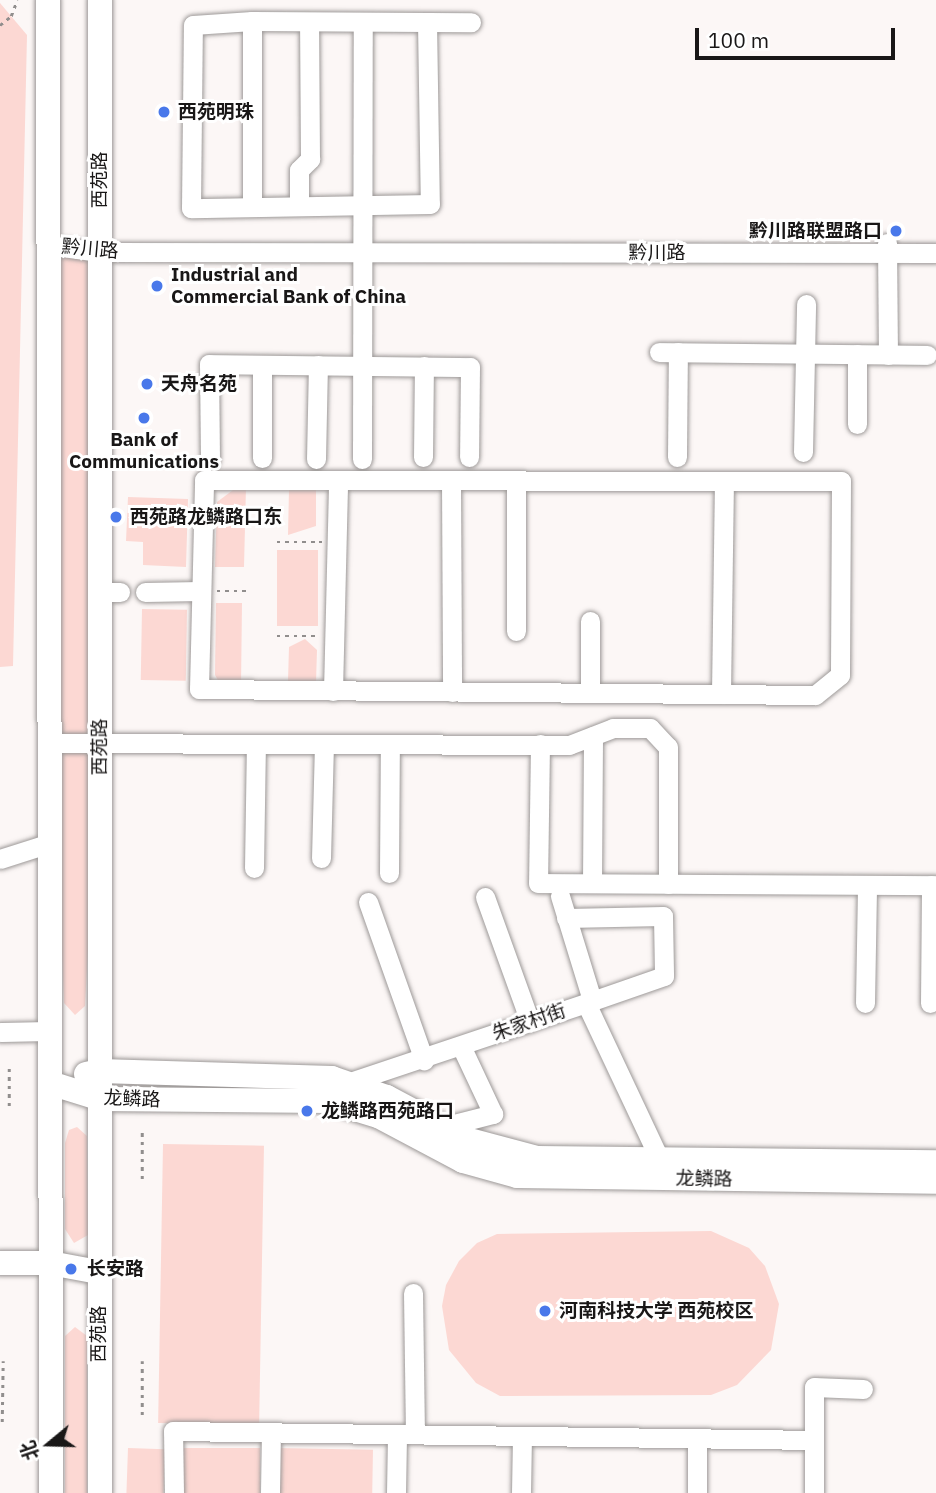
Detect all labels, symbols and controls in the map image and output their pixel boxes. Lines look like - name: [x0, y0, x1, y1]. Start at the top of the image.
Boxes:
- scale bar: [698, 14, 898, 58]
- text: 100 m: [708, 26, 769, 54]
- place label: 西苑明珠: [178, 101, 254, 123]
- marker: 西苑明珠: [156, 104, 172, 120]
- street label: 西苑路: [89, 152, 111, 208]
- place label: 黔川路联盟路口: [749, 220, 882, 242]
- marker: 黔川路联盟路口: [888, 223, 904, 239]
- street label: 黔川路: [61, 235, 119, 263]
- street label: 黔川路: [629, 242, 685, 264]
- place label: Industrial and Commercial Bank of China: [171, 264, 406, 308]
- marker: Industrial and Commercial Bank of China: [149, 278, 165, 294]
- place label: 天舟名苑: [161, 373, 237, 395]
- marker: 天舟名苑: [139, 376, 155, 392]
- marker: Bank of Communications: [136, 410, 152, 426]
- place label: Bank of Communications: [69, 429, 219, 473]
- place label: 西苑路龙鳞路口东: [130, 506, 282, 528]
- marker: 西苑路龙鳞路口东: [108, 509, 124, 525]
- street label: 西苑路: [89, 719, 111, 775]
- street label: 朱家村街: [489, 999, 569, 1045]
- street label: 龙鳞路: [103, 1087, 161, 1111]
- place label: 龙鳞路西苑路口: [321, 1100, 454, 1122]
- marker: 龙鳞路西苑路口: [299, 1103, 315, 1119]
- street label: 龙鳞路: [675, 1167, 733, 1191]
- place label: 长安路: [87, 1258, 144, 1280]
- marker: 长安路: [61, 1259, 81, 1279]
- place label: 河南科技大学 西苑校区: [559, 1300, 753, 1322]
- marker: 河南科技大学 西苑校区: [537, 1303, 553, 1319]
- street label: 西苑路: [88, 1306, 110, 1362]
- north arrow: [14, 1409, 84, 1479]
- text: 北: [15, 1438, 44, 1464]

